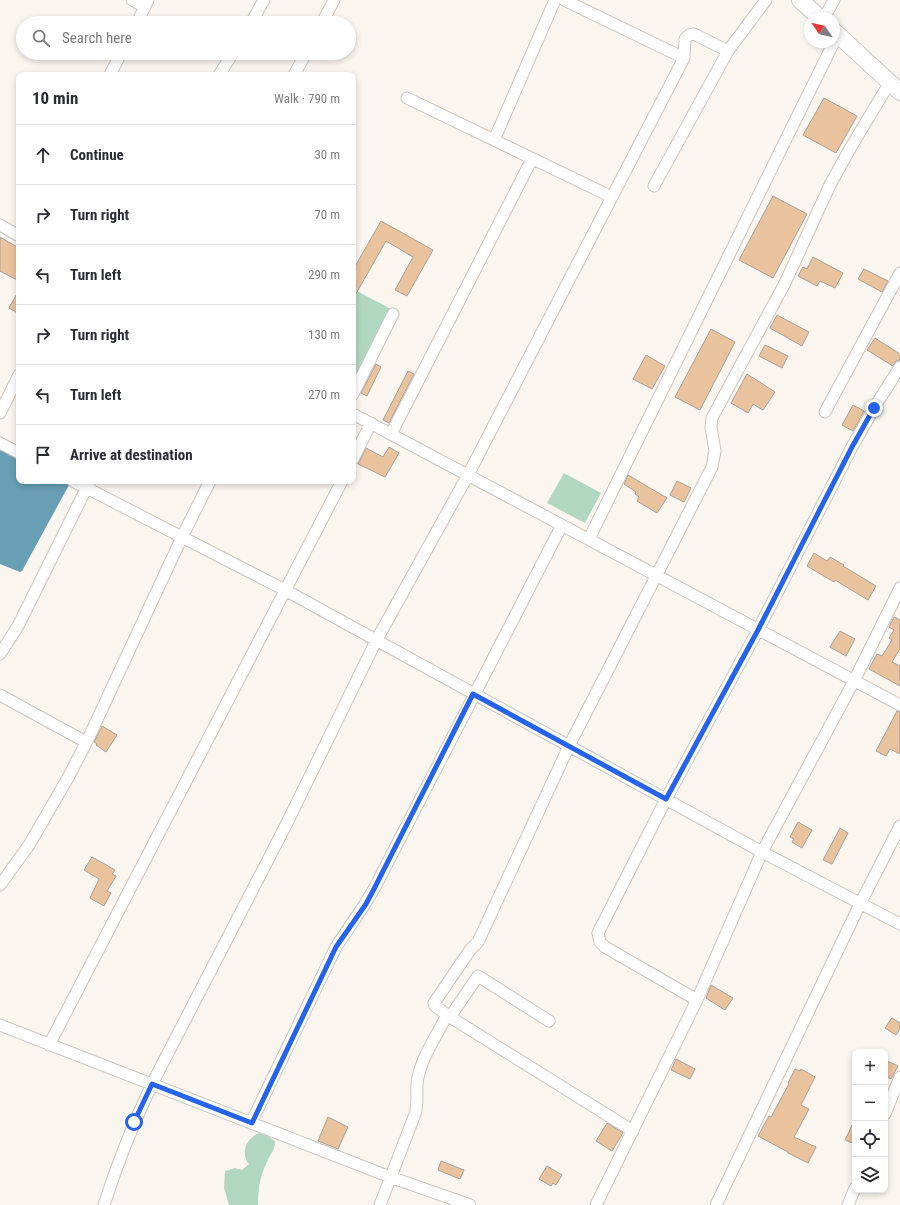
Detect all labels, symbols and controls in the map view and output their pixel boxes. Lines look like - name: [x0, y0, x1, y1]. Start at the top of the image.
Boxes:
- north arrow: [804, 12, 840, 48]
- search box: [16, 16, 356, 60]
- icon: search: [30, 27, 52, 49]
- text: Search here: [62, 29, 132, 47]
- text: 10 min: [32, 88, 78, 108]
- text: Walk · 790 m: [274, 91, 340, 106]
- icon: ahead: [32, 144, 54, 166]
- text: Continue: [70, 146, 124, 164]
- text: 30 m: [314, 147, 340, 162]
- icon: right: [32, 204, 54, 226]
- text: Turn right: [70, 206, 129, 224]
- text: 70 m: [314, 207, 340, 222]
- icon: left: [32, 264, 54, 286]
- text: Turn left: [70, 266, 121, 284]
- text: 290 m: [308, 267, 340, 282]
- icon: right: [32, 324, 54, 346]
- text: Turn right: [70, 326, 129, 344]
- text: 130 m: [308, 327, 340, 342]
- icon: left: [32, 384, 54, 406]
- text: Turn left: [70, 386, 121, 404]
- text: 270 m: [308, 387, 340, 402]
- route end: [865, 399, 883, 417]
- icon: arrive: [32, 444, 54, 466]
- text: Arrive at destination: [70, 446, 193, 464]
- map controls: [852, 1049, 888, 1193]
- button: +: [852, 1049, 888, 1085]
- button: −: [852, 1085, 888, 1121]
- route start: [125, 1113, 143, 1131]
- button: locate: [852, 1121, 888, 1157]
- button: layers: [852, 1157, 888, 1193]

